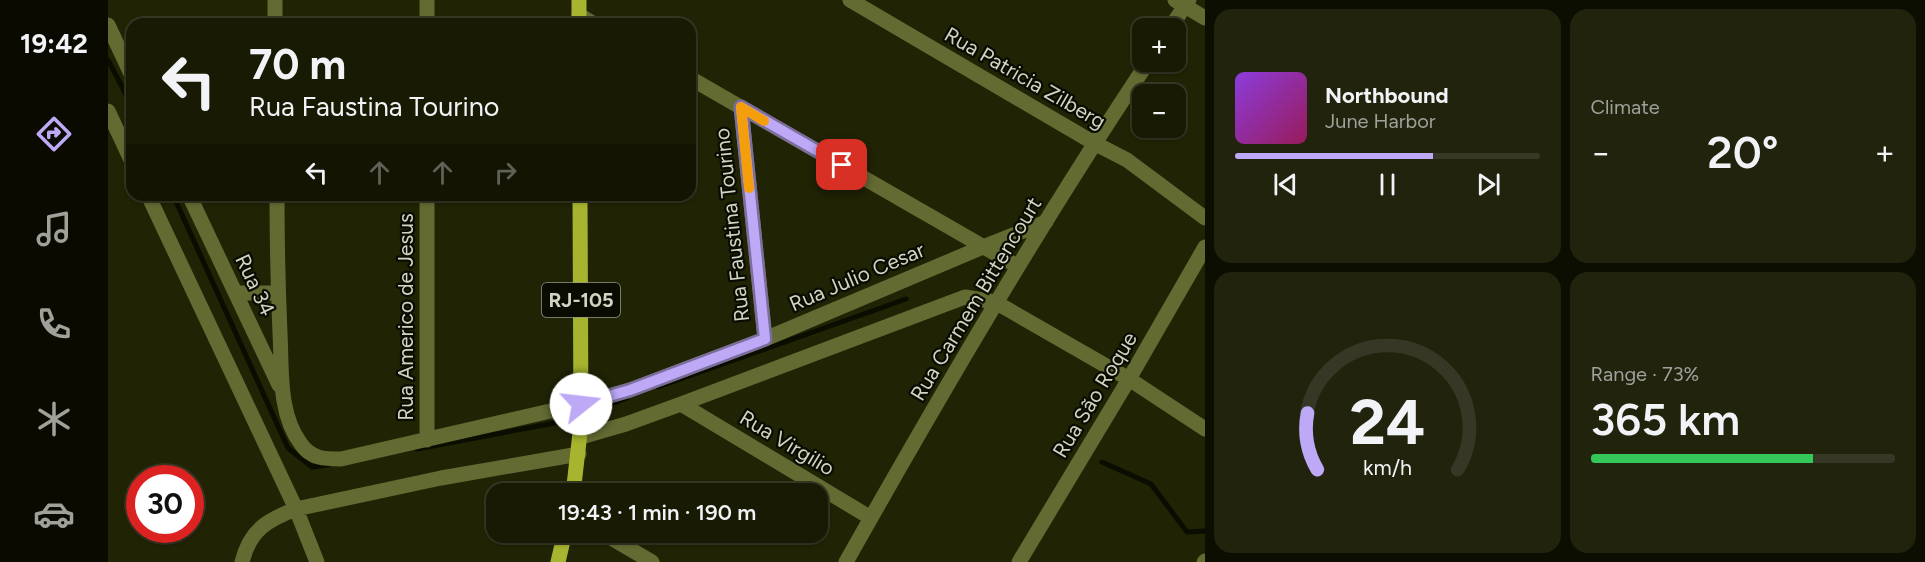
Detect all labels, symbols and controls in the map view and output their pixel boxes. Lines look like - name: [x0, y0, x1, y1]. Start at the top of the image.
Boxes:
- map controls: [1132, 18, 1186, 138]
- button: +: [1132, 18, 1186, 72]
- street label: Rua Patricia Zilberg: [940, 21, 1110, 134]
- text: 19:42: [20, 27, 88, 60]
- text: 70 m: [249, 39, 346, 90]
- icon: left: [150, 42, 228, 120]
- text: Northbound: [1325, 82, 1449, 109]
- button: −: [1132, 84, 1186, 138]
- text: Rua Faustina Tourino: [249, 90, 499, 123]
- text: Climate: [1591, 95, 1660, 119]
- text: June Harbor: [1325, 109, 1436, 133]
- icon: directions: [33, 113, 75, 155]
- text: 20°: [1707, 125, 1779, 179]
- street label: Rua Faustina Tourino: [709, 127, 754, 323]
- text: −: [1591, 133, 1611, 172]
- text: +: [1874, 133, 1895, 172]
- pin: [816, 139, 867, 190]
- icon: arrive: [825, 148, 858, 181]
- icon: left: [300, 156, 333, 189]
- icon: ahead: [363, 156, 396, 189]
- icon: ahead: [426, 156, 459, 189]
- icon: right: [489, 156, 522, 189]
- icon: previous: [1269, 168, 1302, 201]
- icon: pause: [1371, 168, 1404, 201]
- icon: next: [1472, 168, 1505, 201]
- street label: Rua Carmem Bittencourt: [905, 192, 1046, 405]
- icon: music: [33, 208, 75, 250]
- street label: Rua Americo de Jesus: [393, 213, 418, 421]
- street label: Rua Julio Cesar: [785, 237, 928, 316]
- street label: Rua 34: [230, 250, 281, 320]
- road number: RJ-105: [542, 283, 620, 317]
- icon: phone: [33, 303, 75, 345]
- street label: Rua São Roque: [1047, 327, 1142, 462]
- text: Range · 73%: [1591, 362, 1699, 386]
- position arrow: [549, 372, 613, 436]
- text: 24: [1349, 385, 1425, 460]
- text: 365 km: [1591, 392, 1740, 446]
- icon: climate: [33, 398, 75, 440]
- street label: Rua Virgilio: [735, 405, 839, 481]
- text: km/h: [1363, 455, 1412, 480]
- speed limit sign: 30: [126, 465, 204, 543]
- icon: car: [33, 493, 75, 535]
- text: 19:43 · 1 min · 190 m: [558, 499, 756, 526]

